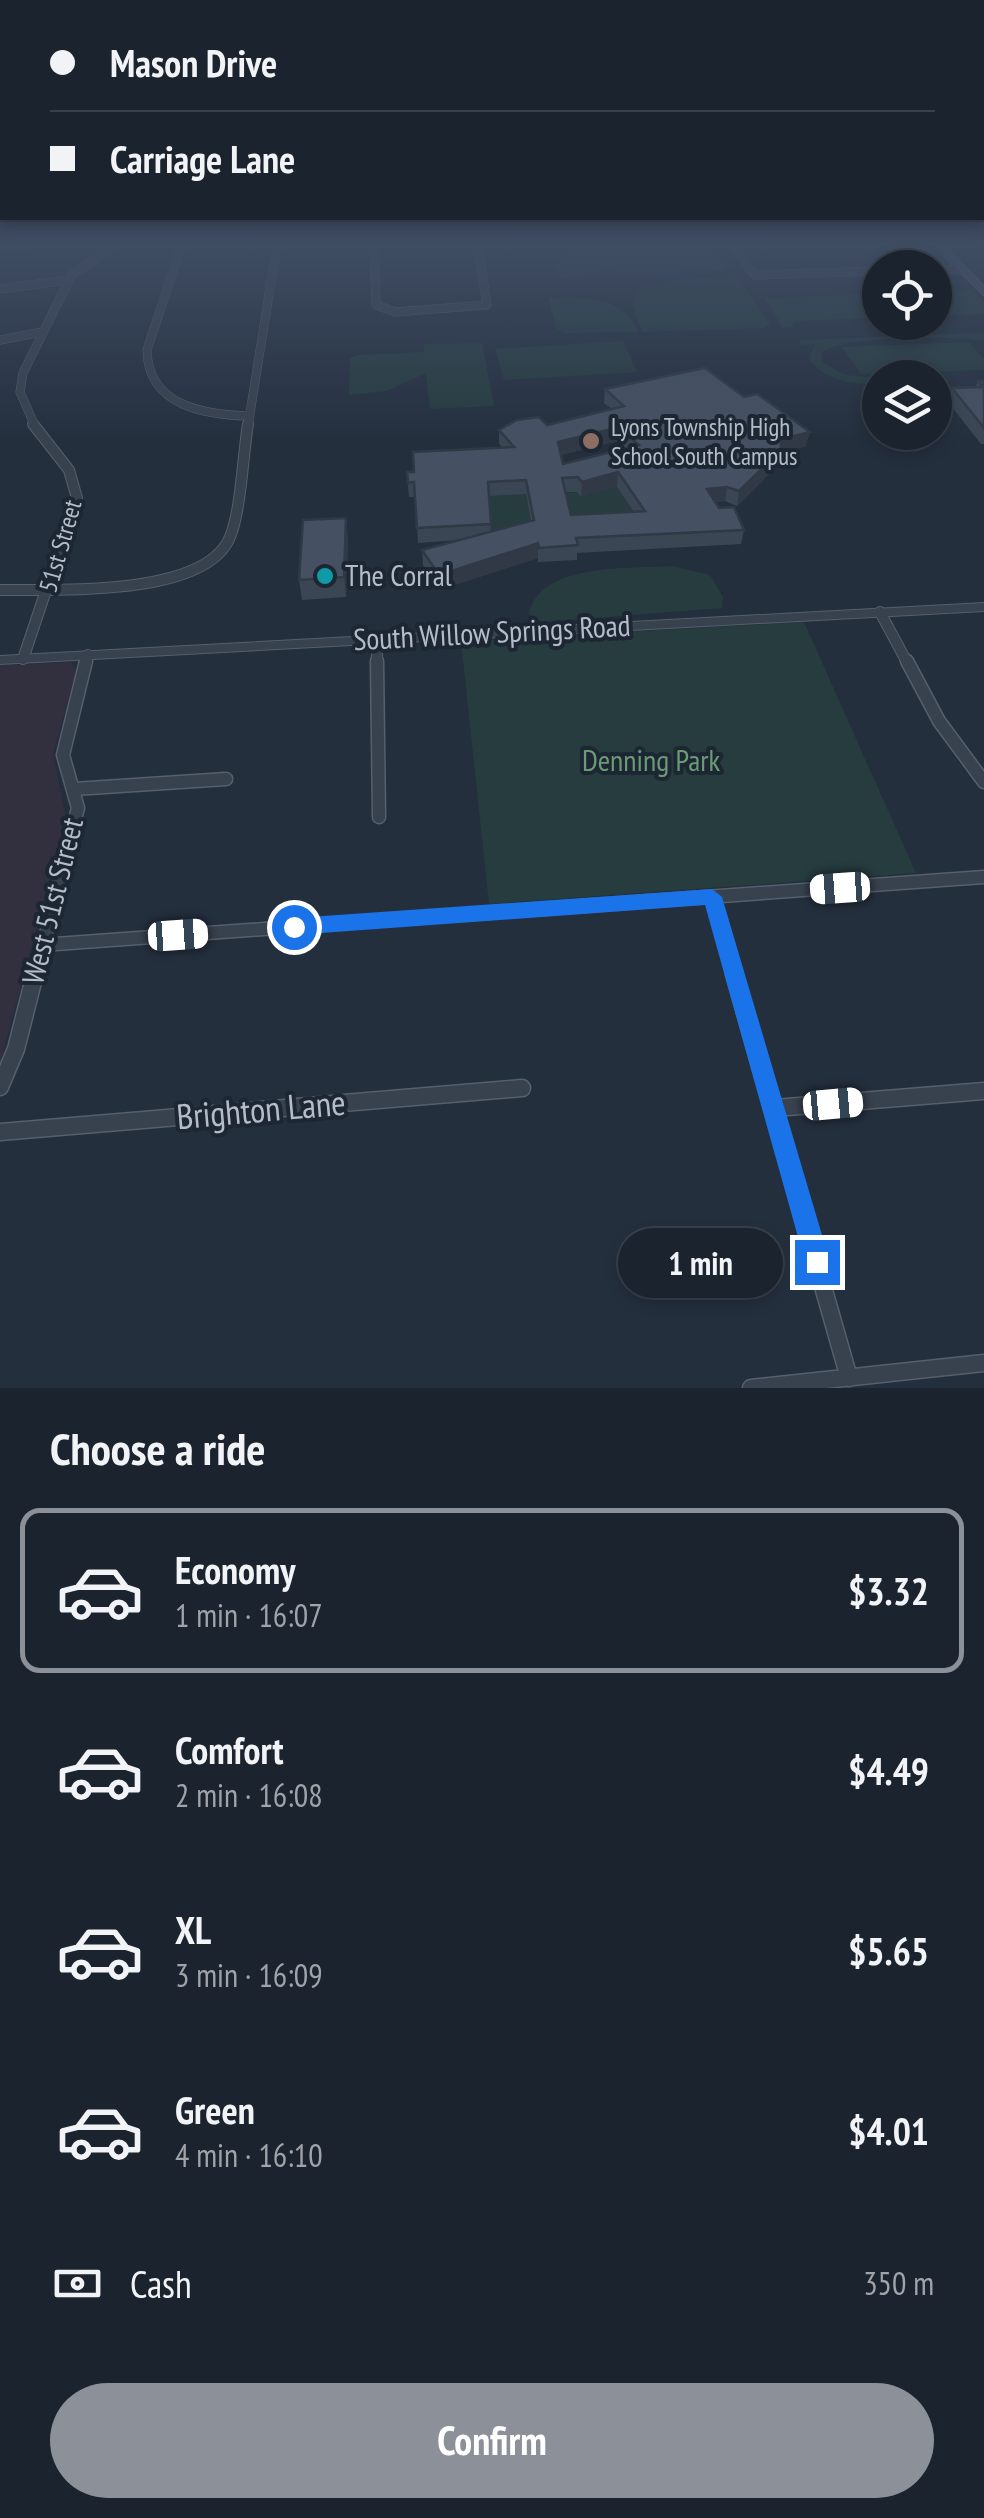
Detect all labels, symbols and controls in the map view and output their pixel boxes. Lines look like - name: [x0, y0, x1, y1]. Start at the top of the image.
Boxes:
- text: Mason Drive: [110, 38, 277, 87]
- text: Carriage Lane: [110, 134, 295, 183]
- map controls: [862, 250, 952, 450]
- button: locate: [862, 250, 952, 340]
- button: layers: [862, 360, 952, 450]
- place label: Lyons Township High School South Campus: [611, 411, 797, 472]
- marker: Lyons Township High School South Campus: [580, 430, 602, 452]
- street label: 51st Street: [32, 496, 88, 596]
- place label: The Corral: [345, 555, 452, 594]
- marker: The Corral: [314, 565, 336, 587]
- street label: South Willow Springs Road: [352, 605, 631, 658]
- park label: Denning Park: [582, 740, 720, 779]
- street label: West 51st Street: [12, 813, 91, 988]
- car: [809, 871, 871, 905]
- route start: [272, 905, 317, 950]
- car: [147, 918, 209, 952]
- street label: Brighton Lane: [175, 1079, 347, 1139]
- car: [802, 1086, 864, 1122]
- callout: 1 min: [617, 1227, 782, 1297]
- route end: [795, 1240, 840, 1285]
- text: 1 min: [668, 1242, 733, 1284]
- text: Choose a ride: [50, 1419, 265, 1477]
- text: Economy: [175, 1545, 295, 1594]
- icon: car: [55, 1546, 145, 1636]
- text: $3.32: [848, 1566, 929, 1615]
- text: 1 min · 16:07: [175, 1594, 323, 1636]
- text: Comfort: [175, 1725, 284, 1774]
- icon: car: [55, 1726, 145, 1816]
- text: $4.49: [848, 1746, 929, 1795]
- text: 2 min · 16:08: [175, 1774, 323, 1816]
- text: XL: [175, 1905, 211, 1954]
- icon: car: [55, 1906, 145, 1996]
- text: $5.65: [848, 1926, 929, 1975]
- text: 3 min · 16:09: [175, 1954, 323, 1996]
- text: Green: [175, 2085, 255, 2134]
- icon: car: [55, 2086, 145, 2176]
- text: $4.01: [848, 2106, 929, 2155]
- text: 4 min · 16:10: [175, 2134, 323, 2176]
- icon: cash: [50, 2256, 105, 2311]
- text: Cash: [130, 2259, 192, 2308]
- text: 350 m: [863, 2262, 934, 2304]
- button: Confirm: [50, 2383, 934, 2498]

